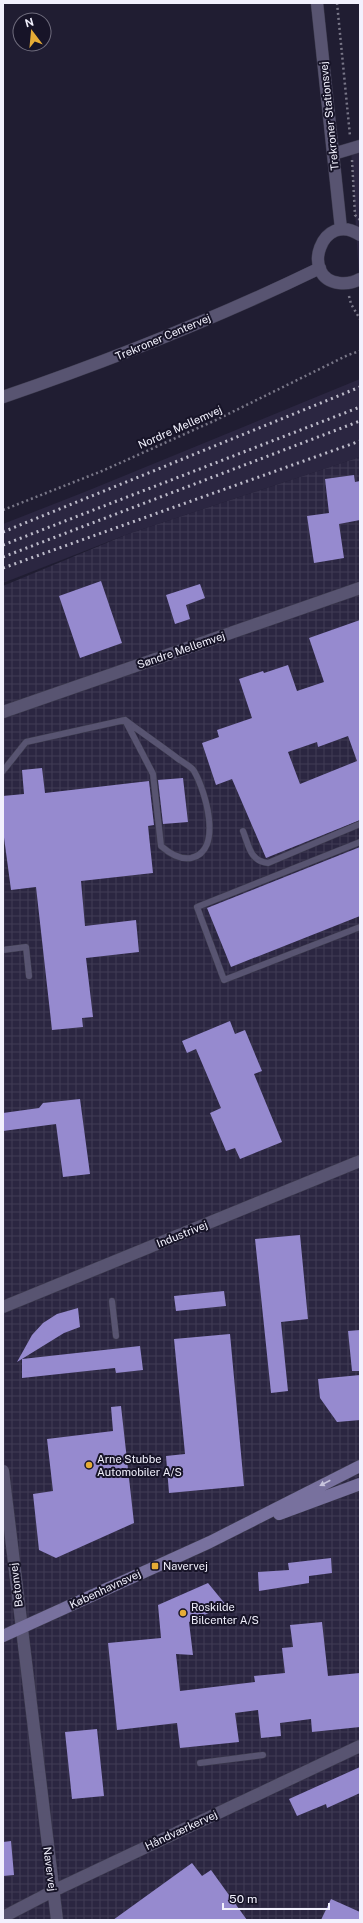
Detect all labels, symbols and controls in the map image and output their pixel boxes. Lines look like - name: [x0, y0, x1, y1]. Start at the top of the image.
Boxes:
- north arrow: [12, 12, 52, 52]
- text: N: [23, 15, 35, 29]
- street label: Trekroner Stationsvej: [317, 61, 341, 171]
- street label: Trekroner Centervej: [114, 312, 212, 362]
- street label: Nordre Mellemvej: [136, 403, 224, 451]
- street label: Søndre Mellemvej: [136, 629, 227, 671]
- street label: Industrivej: [155, 1218, 209, 1250]
- place label: Arne Stubbe Automobiler A/S: [97, 1453, 182, 1478]
- marker: Arne Stubbe Automobiler A/S: [84, 1460, 94, 1470]
- one-way arrow: [319, 1479, 331, 1486]
- place label: Navervej: [163, 1560, 208, 1572]
- marker: Navervej: [150, 1561, 160, 1571]
- street label: Betonvej: [7, 1562, 25, 1608]
- street label: Københavnsvej: [68, 1567, 143, 1611]
- place label: Roskilde Bilcenter A/S: [191, 1601, 259, 1626]
- marker: Roskilde Bilcenter A/S: [178, 1608, 188, 1618]
- street label: Håndværkervej: [143, 1808, 219, 1852]
- street label: Navervej: [41, 1846, 59, 1892]
- scale bar: [223, 1885, 329, 1911]
- text: 50 m: [229, 1892, 257, 1906]

